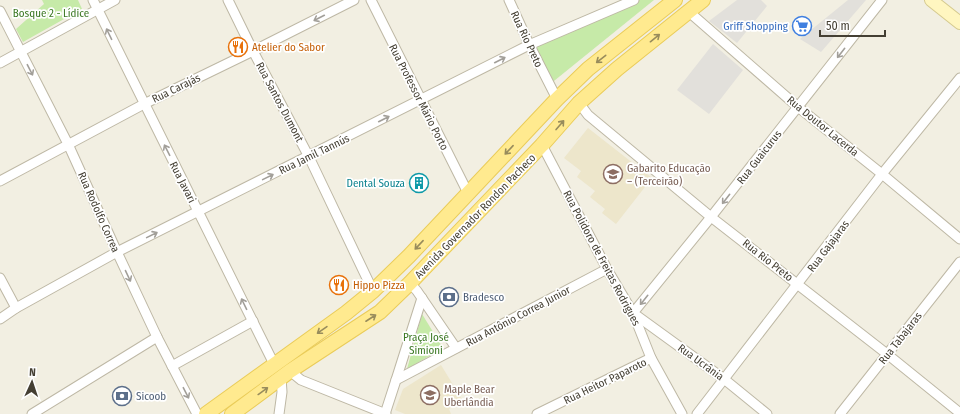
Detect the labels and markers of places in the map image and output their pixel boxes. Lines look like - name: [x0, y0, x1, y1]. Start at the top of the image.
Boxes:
- supermarket icon: Griff Shopping: [791, 15, 813, 37]
- place label: Griff Shopping: [723, 20, 789, 33]
- restaurant icon: Atelier do Sabor: [227, 36, 249, 58]
- place label: Atelier do Sabor: [252, 41, 325, 54]
- place label: Gabarito Educação – (Terceirão): [627, 162, 711, 188]
- school or university icon: Gabarito Educação – (Terceirão): [602, 163, 624, 185]
- building icon: Dental Souza: [408, 172, 430, 194]
- place label: Dental Souza: [346, 177, 405, 190]
- restaurant icon: Hippo Pizza: [328, 274, 350, 296]
- place label: Hippo Pizza: [353, 279, 405, 292]
- bank icon: Bradesco: [438, 286, 460, 308]
- place label: Bradesco: [463, 291, 504, 304]
- place label: Maple Bear Uberlândia: [444, 383, 495, 409]
- school or university icon: Maple Bear Uberlândia: [419, 384, 441, 406]
- bank icon: Sicoob: [111, 385, 133, 407]
- place label: Sicoob: [136, 390, 166, 403]

